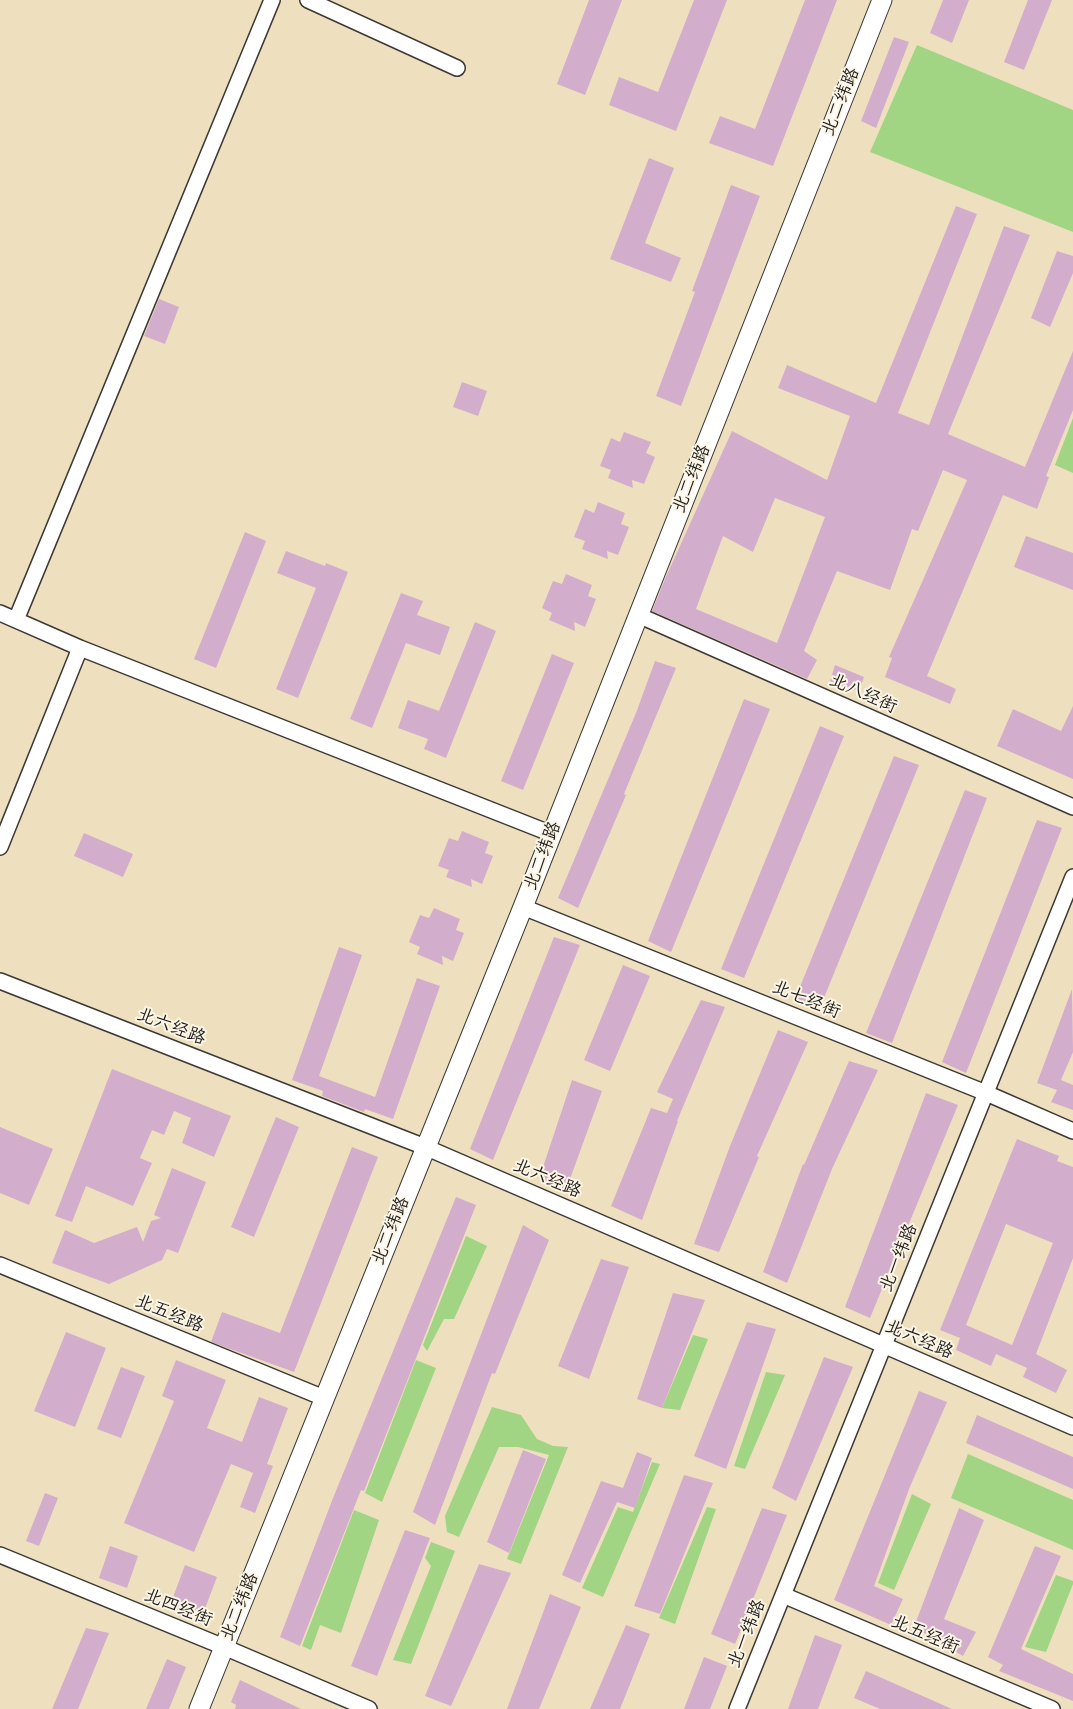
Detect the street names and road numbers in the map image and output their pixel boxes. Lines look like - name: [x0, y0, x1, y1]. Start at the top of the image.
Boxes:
- street label: 北二纬路: [818, 65, 864, 139]
- street label: 北二纬路: [669, 442, 715, 516]
- street label: 北八经街: [826, 669, 900, 719]
- street label: 北二纬路: [520, 819, 566, 893]
- street label: 北七经街: [769, 977, 843, 1023]
- street label: 北六经路: [134, 1004, 208, 1050]
- street label: 北六经路: [510, 1155, 584, 1203]
- street label: 北二纬路: [368, 1194, 414, 1268]
- street label: 北一纬路: [876, 1221, 922, 1295]
- street label: 北五经路: [132, 1291, 206, 1337]
- street label: 北六经路: [882, 1316, 956, 1364]
- street label: 北二纬路: [217, 1570, 263, 1644]
- street label: 北四经街: [141, 1585, 215, 1631]
- street label: 北一纬路: [724, 1597, 770, 1671]
- street label: 北五经街: [888, 1611, 962, 1659]

